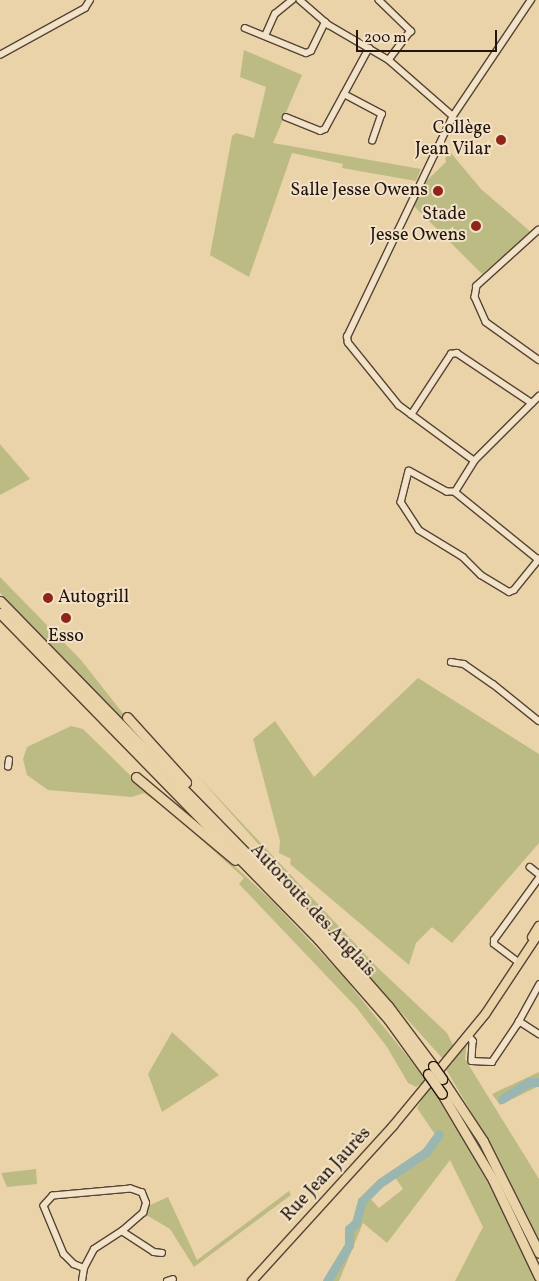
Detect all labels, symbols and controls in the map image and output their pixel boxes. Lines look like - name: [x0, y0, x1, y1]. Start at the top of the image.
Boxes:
- scale bar: [359, 20, 500, 52]
- text: 200 m: [364, 28, 407, 49]
- place label: Collège Jean Vilar: [414, 119, 491, 162]
- marker: Collège Jean Vilar: [495, 134, 507, 146]
- place label: Salle Jesse Owens: [290, 180, 428, 202]
- marker: Salle Jesse Owens: [432, 185, 444, 197]
- place label: Stade Jesse Owens: [370, 205, 466, 248]
- marker: Stade Jesse Owens: [470, 220, 482, 232]
- place label: Autogrill: [58, 587, 129, 609]
- marker: Autogrill: [42, 592, 54, 604]
- marker: Esso: [60, 612, 72, 624]
- place label: Esso: [48, 626, 84, 648]
- street label: Autoroute des Anglais: [245, 840, 379, 982]
- street label: Rue Jean Jaurès: [278, 1123, 376, 1227]

